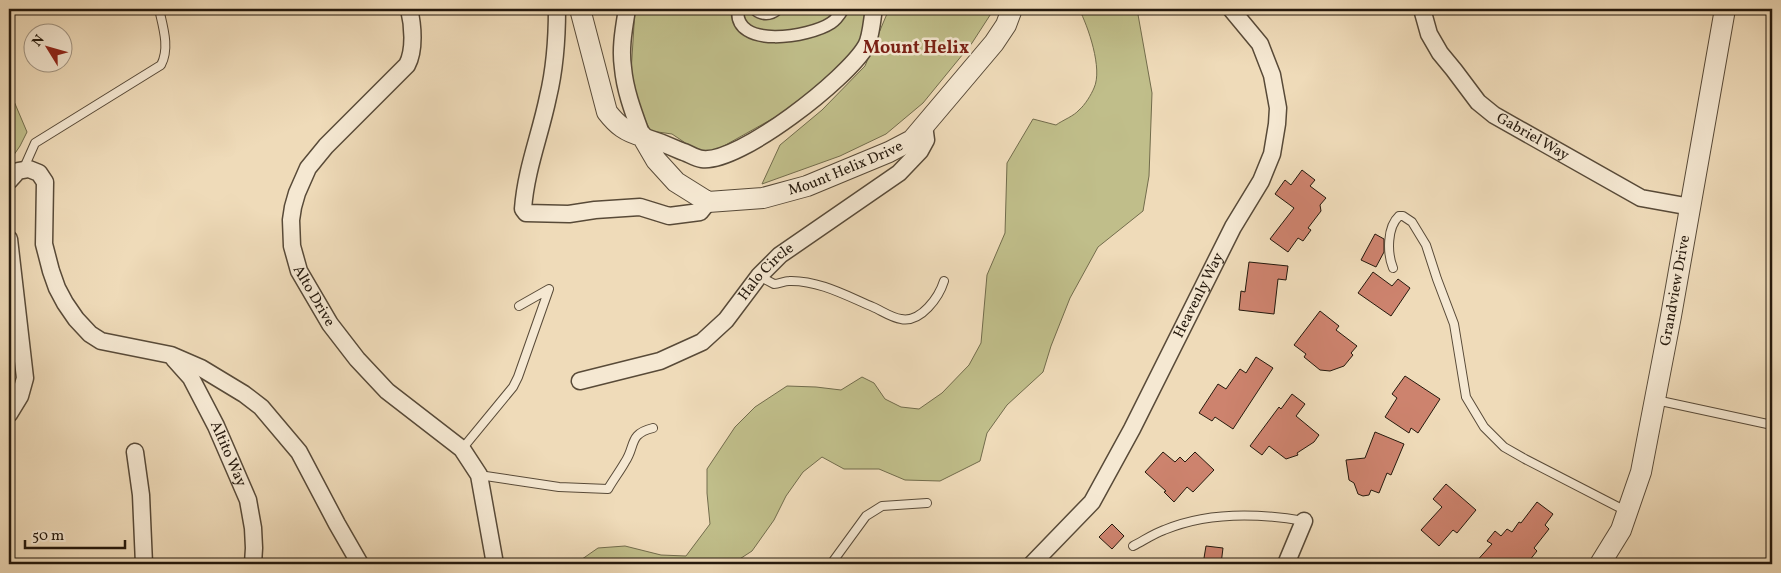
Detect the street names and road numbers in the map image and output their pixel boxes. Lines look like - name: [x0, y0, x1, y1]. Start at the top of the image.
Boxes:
- street label: Gabriel Way: [1492, 108, 1573, 166]
- street label: Mount Helix Drive: [786, 136, 907, 201]
- street label: Grandview Drive: [1655, 233, 1696, 348]
- street label: Halo Circle: [733, 238, 798, 305]
- street label: Heavenly Way: [1169, 249, 1229, 342]
- street label: Alto Drive: [287, 261, 340, 331]
- street label: Altito Way: [205, 418, 252, 490]

